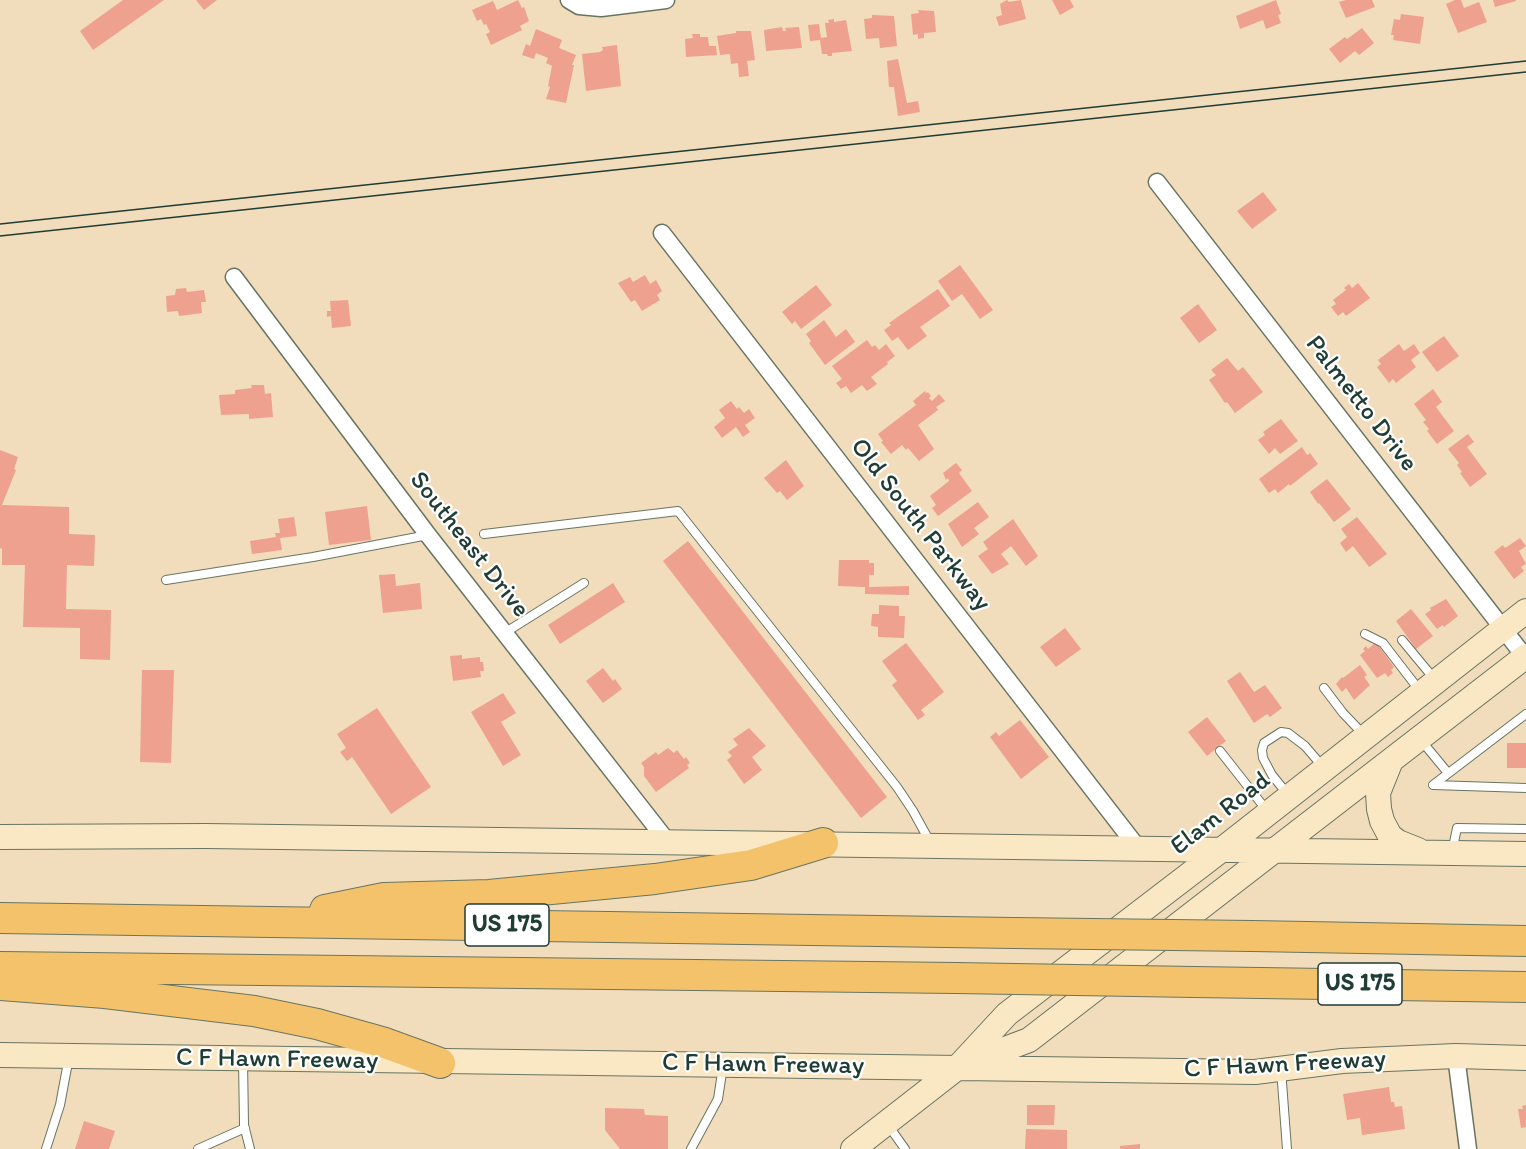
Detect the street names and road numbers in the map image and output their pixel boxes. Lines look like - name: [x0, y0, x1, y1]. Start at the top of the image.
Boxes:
- street label: Palmetto Drive: [1298, 330, 1424, 478]
- street label: Old South Parkway: [843, 432, 997, 618]
- street label: Southeast Drive: [402, 466, 536, 624]
- street label: Elam Road: [1165, 765, 1277, 863]
- road number: US 175: [465, 904, 549, 946]
- road number: US 175: [1318, 963, 1402, 1005]
- street label: C F Hawn Freeway: [176, 1043, 378, 1077]
- street label: C F Hawn Freeway: [1183, 1044, 1387, 1086]
- street label: C F Hawn Freeway: [662, 1048, 864, 1082]

